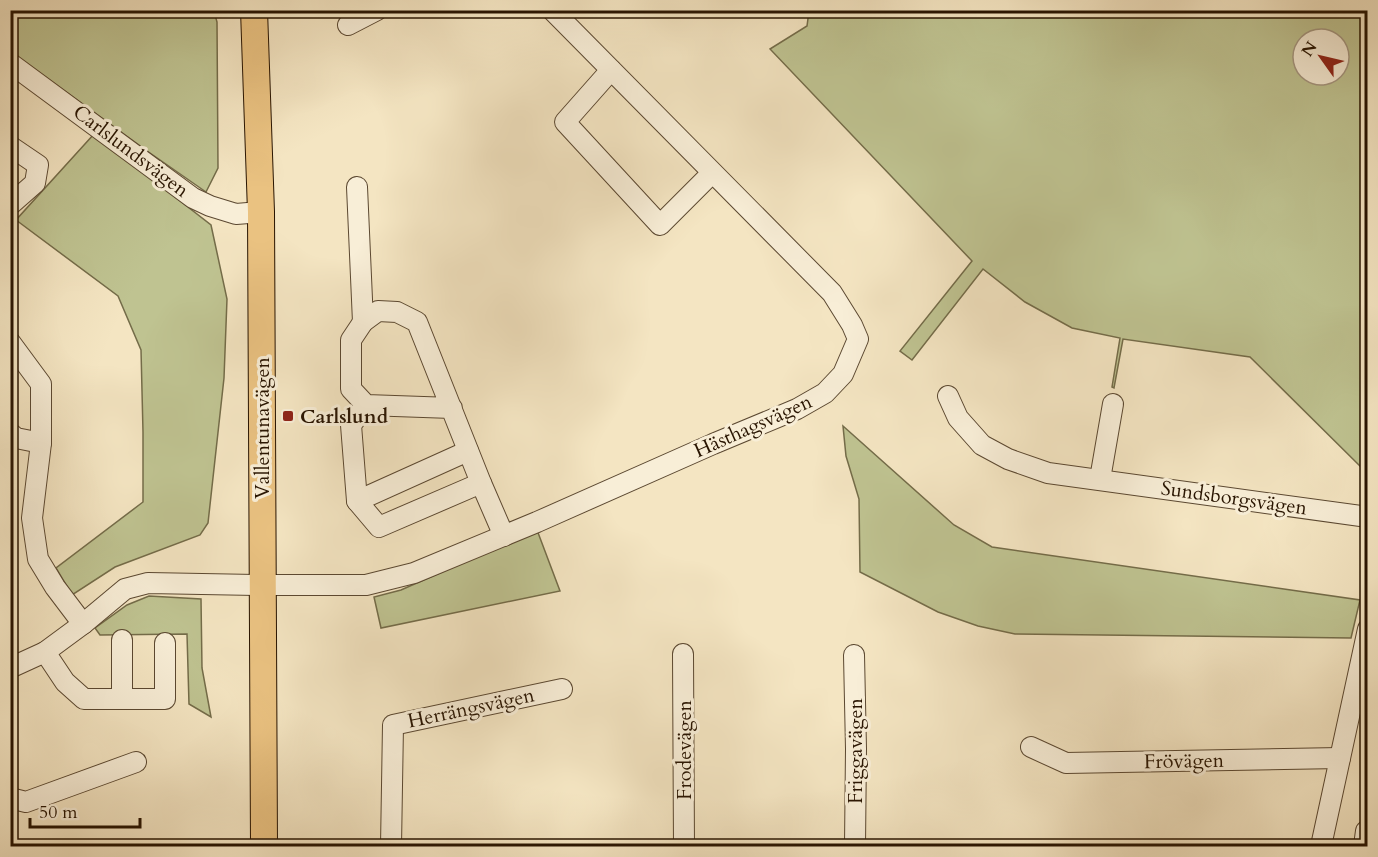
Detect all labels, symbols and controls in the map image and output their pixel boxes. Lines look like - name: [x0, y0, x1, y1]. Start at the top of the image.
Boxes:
- north arrow: [1291, 27, 1351, 87]
- text: N: [1296, 37, 1322, 61]
- street label: Carlslundsvägen: [68, 99, 195, 204]
- street label: Vallentunavägen: [249, 356, 276, 499]
- street label: Hästhagsvägen: [690, 388, 817, 464]
- place label: Carlslund: [300, 403, 389, 430]
- marker: Carlslund: [281, 409, 295, 423]
- street label: Sundsborgsvägen: [1159, 474, 1309, 522]
- street label: Herrängsvägen: [405, 681, 538, 735]
- street label: Friggavägen: [842, 697, 869, 804]
- street label: Frodevägen: [671, 699, 698, 800]
- street label: Frövägen: [1144, 747, 1225, 775]
- scale bar: [30, 791, 140, 829]
- text: 50 m: [39, 800, 78, 825]

